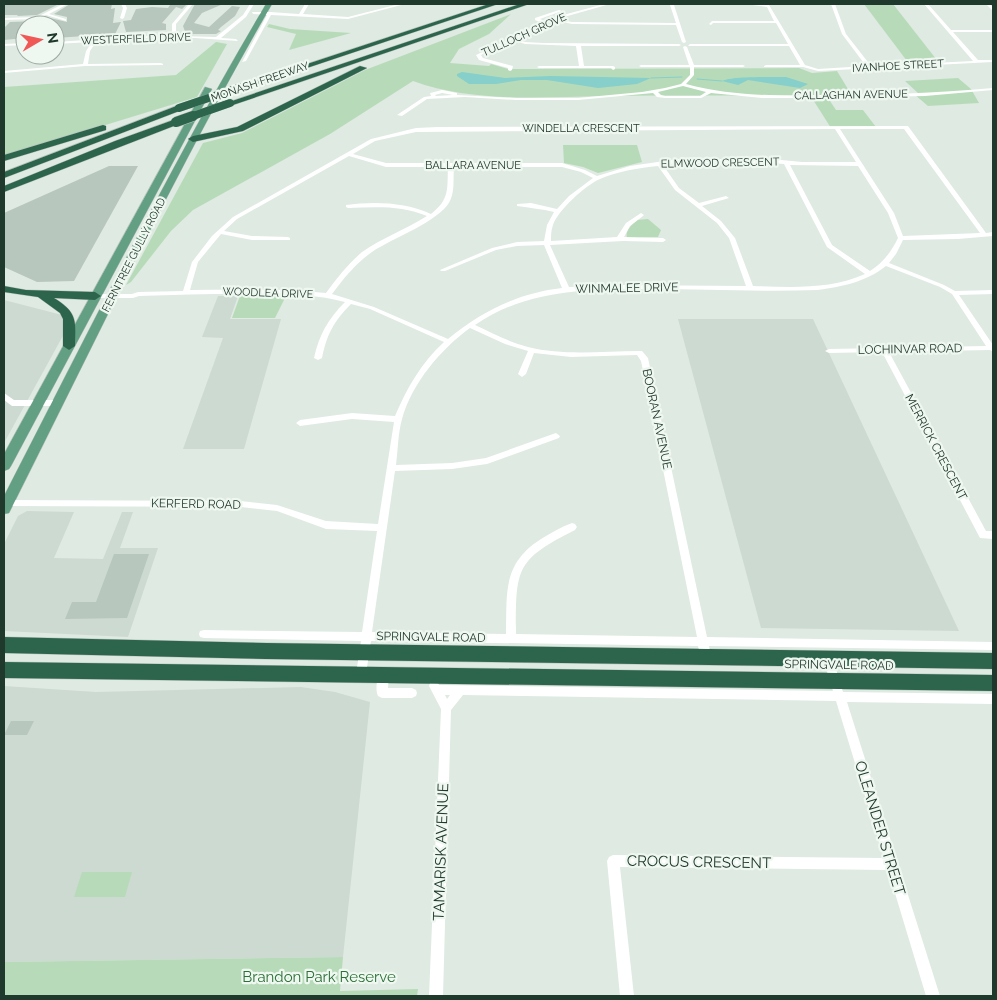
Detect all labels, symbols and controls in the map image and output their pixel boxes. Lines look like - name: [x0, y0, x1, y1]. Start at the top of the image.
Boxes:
- street label: TULLOCH GROVE: [480, 10, 569, 60]
- north arrow: [15, 15, 65, 65]
- text: N: [44, 31, 62, 44]
- street label: WESTERFIELD DRIVE: [81, 31, 192, 47]
- street label: IVANHOE STREET: [852, 57, 945, 75]
- street label: MONASH FREEWAY: [209, 59, 311, 105]
- street label: CALLAGHAN AVENUE: [794, 88, 908, 102]
- street label: WINDELLA CRESCENT: [522, 122, 640, 135]
- street label: ELMWOOD CRESCENT: [661, 155, 780, 171]
- street label: BALLARA AVENUE: [425, 159, 521, 172]
- street label: FERNTREE GULLY ROAD: [99, 195, 169, 314]
- street label: WINMALEE DRIVE: [575, 280, 679, 296]
- street label: WOODLEA DRIVE: [223, 285, 314, 301]
- street label: LOCHINVAR ROAD: [858, 341, 963, 357]
- street label: BOORAN AVENUE: [640, 367, 674, 471]
- street label: MERRICK CRESCENT: [902, 392, 970, 503]
- street label: KERFERD ROAD: [151, 496, 242, 512]
- street label: SPRINGVALE ROAD: [376, 629, 486, 645]
- street label: SPRINGVALE ROAD: [784, 657, 894, 673]
- street label: OLEANDER STREET: [851, 759, 909, 897]
- street label: TAMARISK AVENUE: [430, 783, 452, 921]
- street label: CROCUS CRESCENT: [627, 852, 771, 872]
- park label: Brandon Park Reserve: [242, 968, 396, 986]

